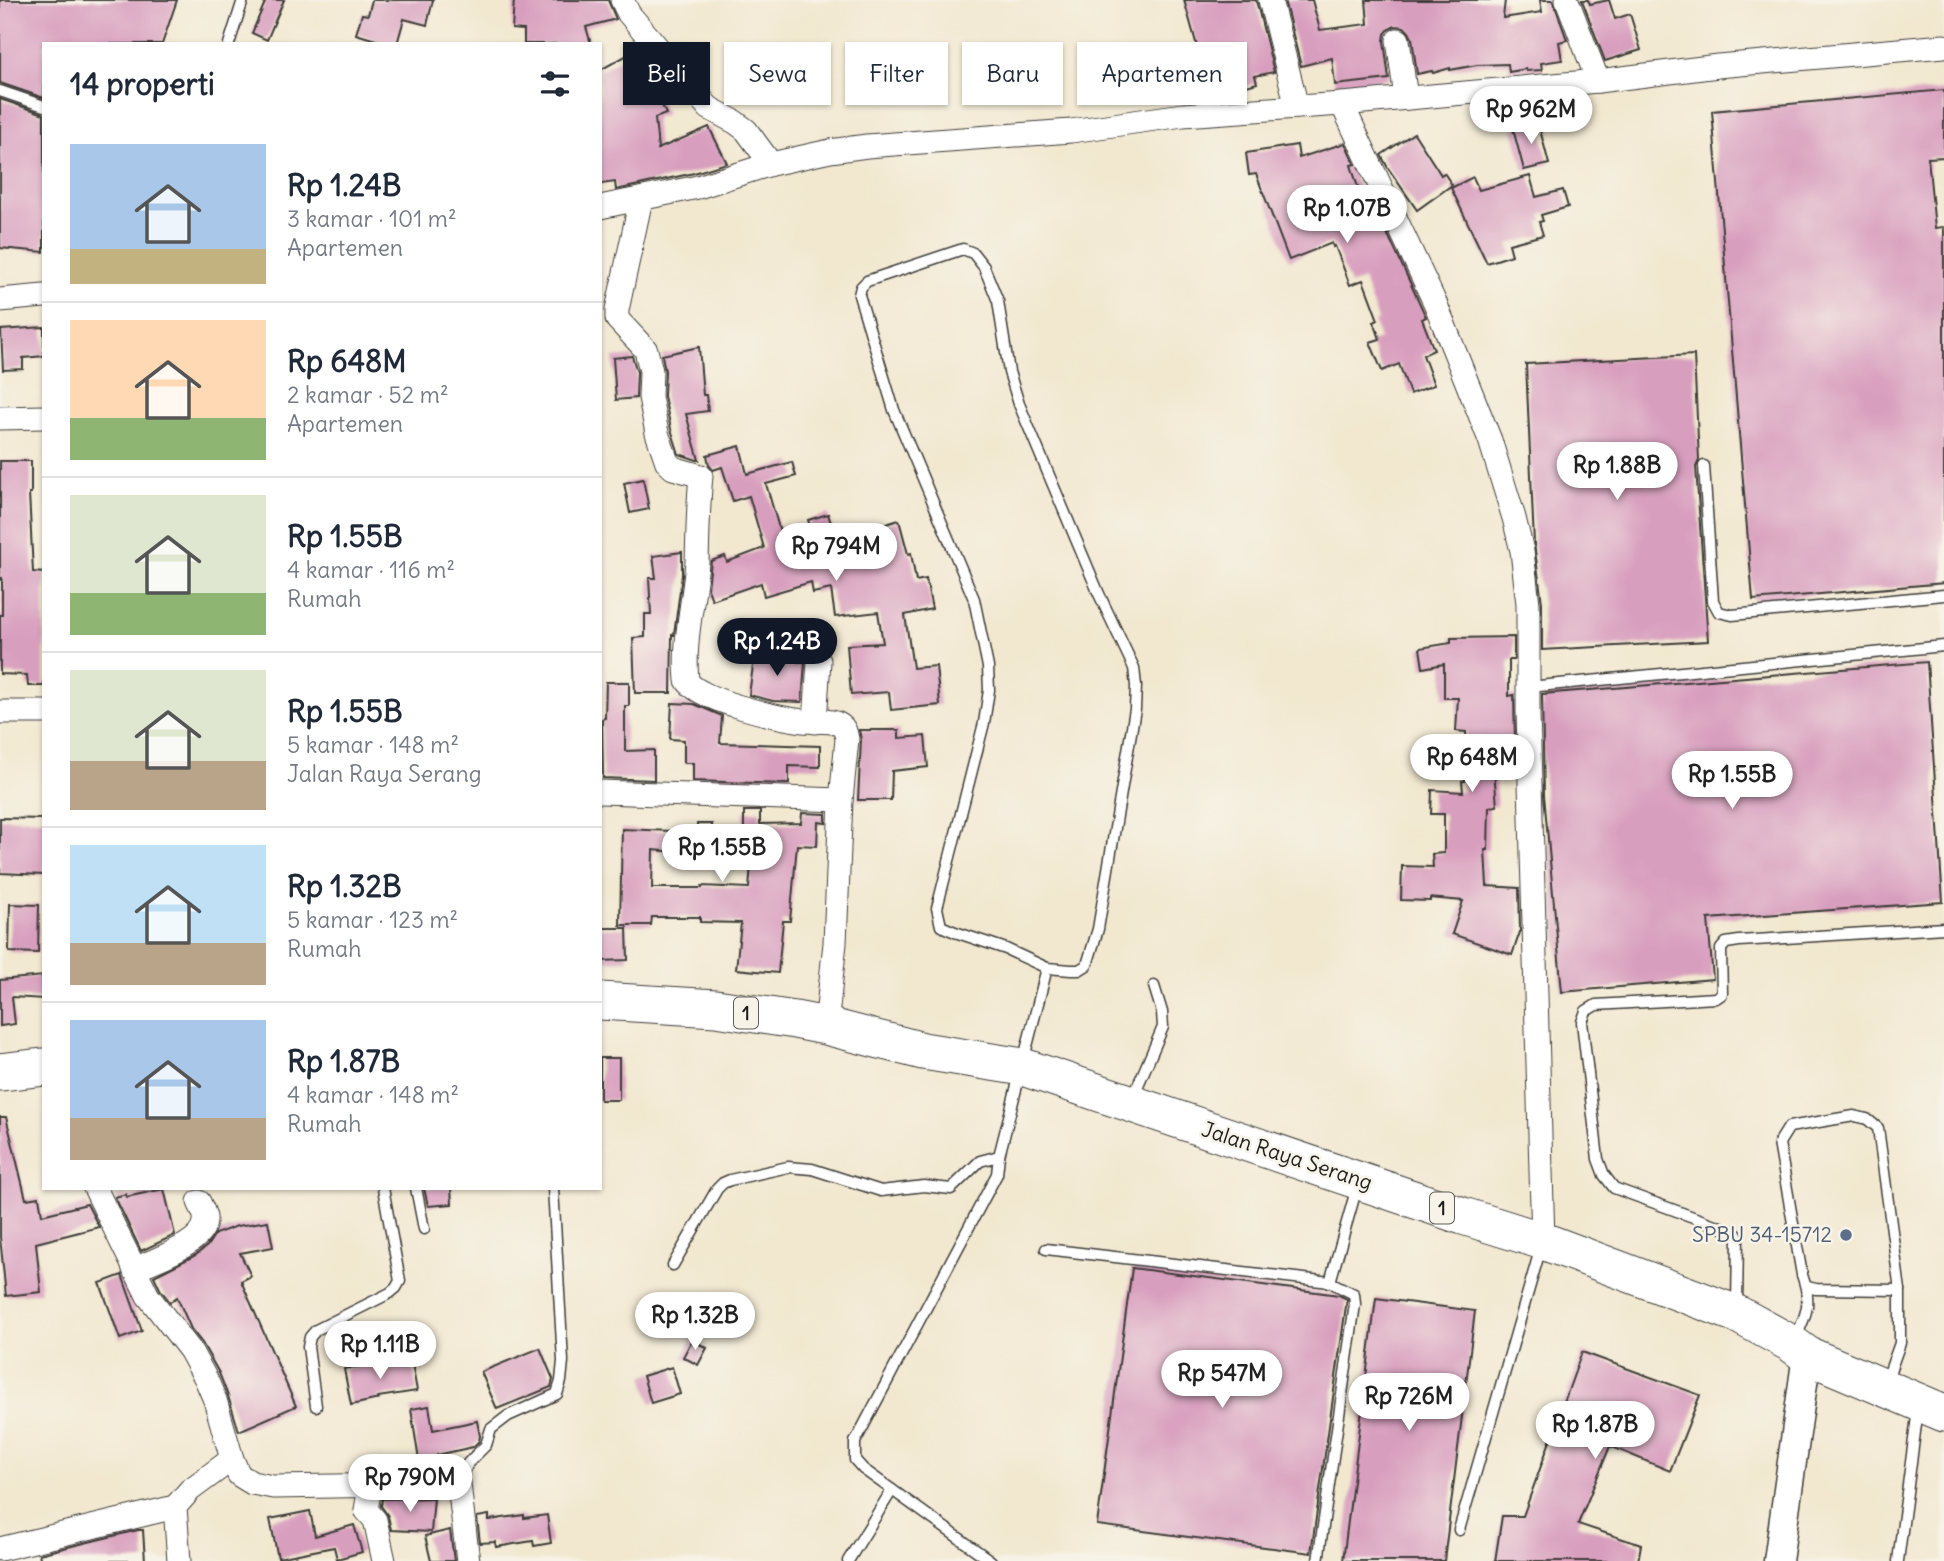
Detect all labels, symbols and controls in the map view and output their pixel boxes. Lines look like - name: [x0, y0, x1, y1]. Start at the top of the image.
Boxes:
- chip: Beli: [623, 42, 710, 105]
- chip: Sewa: [724, 42, 831, 105]
- chip: Filter: [845, 42, 948, 105]
- chip: Baru: [962, 42, 1063, 105]
- chip: Apartemen: [1077, 42, 1247, 105]
- text: 14 properti: [70, 65, 215, 103]
- icon: filters: [536, 65, 574, 103]
- pin: Rp 962M: [1466, 86, 1596, 146]
- text: Rp 962M: [1486, 94, 1577, 123]
- text: Rp 1.24B: [287, 166, 401, 204]
- icon: home: [126, 172, 210, 256]
- pin: Rp 1.07B: [1275, 186, 1419, 245]
- text: Rp 1.07B: [1303, 193, 1391, 222]
- text: 3 kamar · 101 m²: [287, 204, 457, 233]
- text: Apartemen: [287, 233, 403, 262]
- text: Rp 648M: [287, 342, 407, 380]
- icon: home: [126, 348, 210, 432]
- text: 2 kamar · 52 m²: [287, 380, 449, 409]
- text: Apartemen: [287, 409, 403, 438]
- pin: Rp 1.88B: [1545, 442, 1689, 502]
- text: Rp 1.88B: [1573, 450, 1661, 479]
- text: Rp 1.55B: [287, 517, 403, 555]
- icon: home: [126, 523, 210, 607]
- pin: Rp 794M: [771, 524, 901, 583]
- text: Rp 794M: [791, 531, 881, 560]
- text: 4 kamar · 116 m²: [287, 555, 455, 584]
- text: Rumah: [287, 584, 362, 613]
- pin: Rp 1.24B: [705, 618, 849, 678]
- text: Rp 1.24B: [733, 626, 821, 655]
- text: Rp 1.55B: [287, 692, 403, 730]
- icon: home: [126, 698, 210, 782]
- text: 5 kamar · 148 m²: [287, 730, 459, 759]
- pin: Rp 648M: [1407, 734, 1537, 794]
- text: Rp 648M: [1426, 742, 1518, 771]
- pin: Rp 1.55B: [1660, 752, 1804, 811]
- text: Jalan Raya Serang: [287, 759, 482, 788]
- text: Rp 1.55B: [1688, 759, 1776, 788]
- pin: Rp 1.55B: [650, 824, 794, 884]
- text: Rp 1.55B: [678, 832, 766, 861]
- text: Rp 1.32B: [287, 867, 402, 905]
- icon: home: [126, 873, 210, 957]
- text: 5 kamar · 123 m²: [287, 905, 458, 934]
- text: Rumah: [287, 934, 362, 963]
- road number: 1: [734, 998, 758, 1028]
- text: Rp 1.87B: [287, 1042, 400, 1080]
- icon: home: [126, 1048, 210, 1132]
- text: 4 kamar · 148 m²: [287, 1080, 459, 1109]
- text: Rumah: [287, 1109, 362, 1138]
- street label: Jalan Raya Serang: [1198, 1115, 1376, 1196]
- road number: 1: [1430, 1192, 1454, 1224]
- place label: SPBU 34-15712: [1692, 1221, 1832, 1248]
- marker: SPBU 34-15712: [1838, 1227, 1854, 1243]
- pin: Rp 1.32B: [623, 1292, 767, 1352]
- text: Rp 1.32B: [651, 1300, 739, 1329]
- pin: Rp 1.11B: [308, 1322, 452, 1381]
- text: Rp 1.11B: [340, 1329, 420, 1358]
- pin: Rp 547M: [1157, 1350, 1287, 1410]
- text: Rp 547M: [1177, 1358, 1267, 1387]
- pin: Rp 726M: [1344, 1374, 1474, 1433]
- text: Rp 726M: [1364, 1381, 1454, 1410]
- pin: Rp 1.87B: [1523, 1402, 1667, 1461]
- text: Rp 1.87B: [1552, 1409, 1638, 1438]
- pin: Rp 790M: [345, 1454, 475, 1514]
- text: Rp 790M: [364, 1462, 456, 1491]

